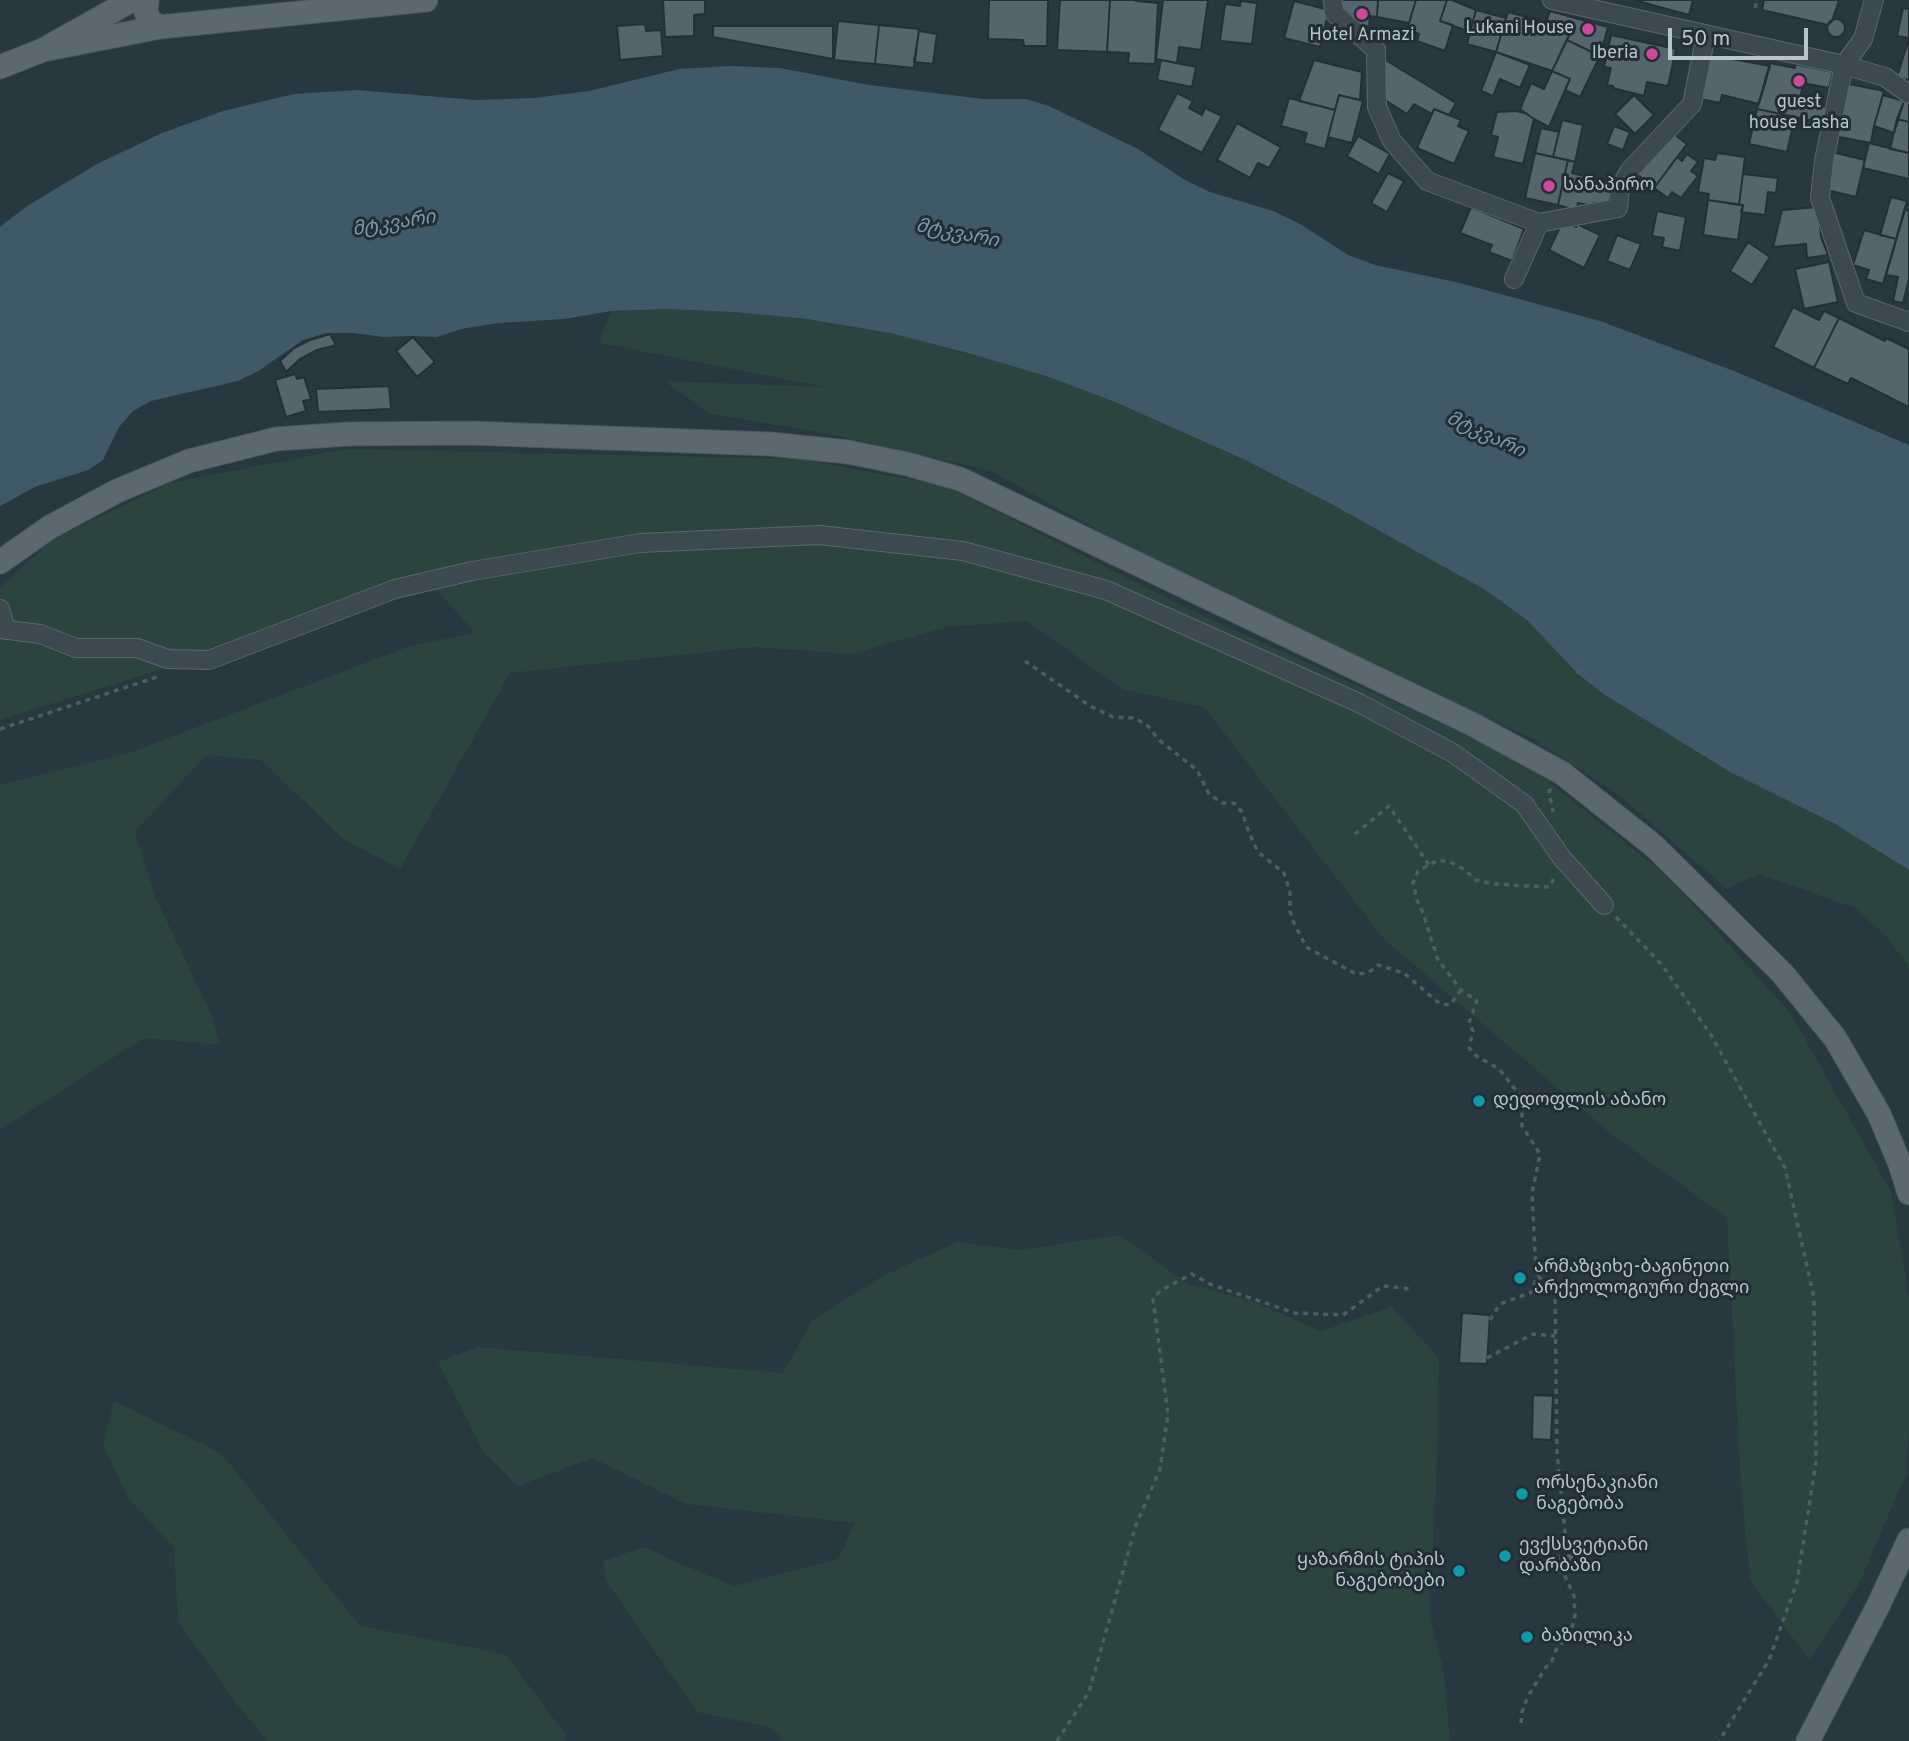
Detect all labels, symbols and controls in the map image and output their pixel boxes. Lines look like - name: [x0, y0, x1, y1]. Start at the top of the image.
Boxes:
- marker: Hotel Armazi: [1354, 6, 1370, 22]
- scale bar: [1671, 14, 1811, 58]
- place label: Lukani House: [1465, 18, 1574, 40]
- marker: Lukani House: [1580, 21, 1596, 37]
- place label: Hotel Armazi: [1309, 25, 1415, 47]
- text: 50 m: [1681, 26, 1730, 53]
- place label: Iberia: [1592, 43, 1638, 65]
- marker: Iberia: [1644, 46, 1660, 62]
- marker: guest house Lasha: [1791, 73, 1807, 89]
- place label: guest house Lasha: [1749, 92, 1849, 134]
- place label: სანაპირო: [1563, 175, 1654, 197]
- marker: სანაპირო: [1541, 178, 1557, 194]
- water label: მტკვარი: [351, 207, 437, 243]
- water label: მტკვარი: [914, 216, 1000, 254]
- water label: მტკვარი: [1442, 408, 1528, 464]
- place label: დედოფლის აბანო: [1493, 1090, 1666, 1112]
- marker: დედოფლის აბანო: [1471, 1093, 1487, 1109]
- place label: არმაზციხე-ბაგინეთი არქეოლოგიური ძეგლი: [1534, 1257, 1749, 1300]
- marker: არმაზციხე-ბაგინეთი არქეოლოგიური ძეგლი: [1512, 1270, 1528, 1286]
- place label: ორსენაკიანი ნაგებობა: [1536, 1473, 1658, 1516]
- marker: ორსენაკიანი ნაგებობა: [1514, 1486, 1530, 1502]
- place label: ევქსსვეტიანი დარბაზი: [1519, 1535, 1648, 1578]
- marker: ევქსსვეტიანი დარბაზი: [1497, 1548, 1513, 1564]
- place label: ყაზარმის ტიპის ნაგებობები: [1297, 1550, 1445, 1592]
- marker: ყაზარმის ტიპის ნაგებობები: [1451, 1563, 1467, 1579]
- place label: ბაზილიკა: [1541, 1626, 1633, 1648]
- marker: ბაზილიკა: [1519, 1629, 1535, 1645]

